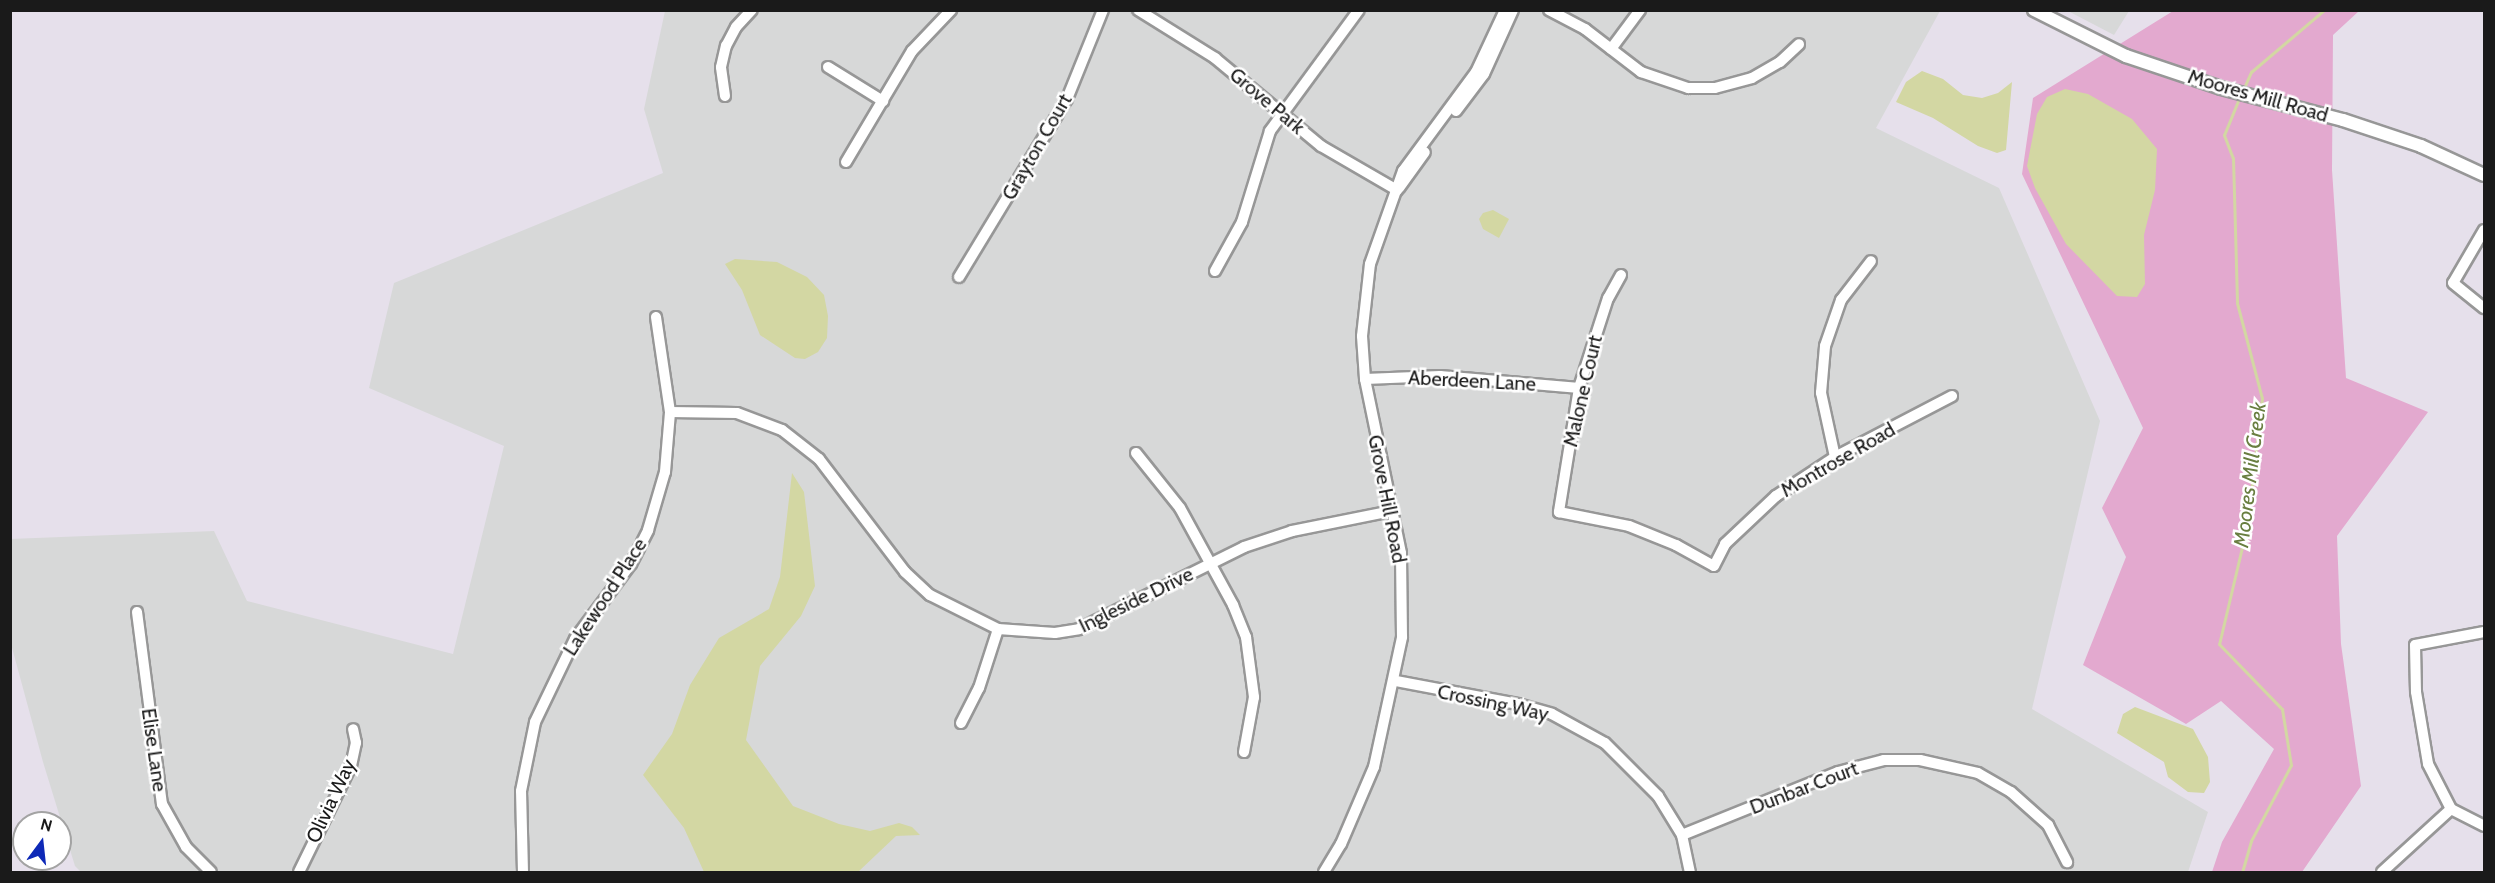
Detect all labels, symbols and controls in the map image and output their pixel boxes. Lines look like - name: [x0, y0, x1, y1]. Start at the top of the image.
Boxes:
- street label: Grove Park: [1225, 63, 1309, 139]
- street label: Moores Mill Road: [2185, 65, 2331, 127]
- street label: Grayton Court: [997, 90, 1077, 204]
- street label: Malone Court: [1559, 333, 1607, 449]
- street label: Aberdeen Lane: [1407, 366, 1537, 396]
- water label: Moores Mill Creek: [2229, 401, 2271, 549]
- street label: Montrose Road: [1776, 418, 1900, 502]
- street label: Grove Hill Road: [1363, 433, 1411, 565]
- street label: Lakewood Place: [558, 534, 652, 660]
- street label: Ingleside Drive: [1075, 562, 1197, 638]
- street label: Crossing Way: [1435, 680, 1551, 726]
- street label: Elise Lane: [136, 707, 172, 793]
- street label: Olivia Way: [301, 755, 361, 847]
- street label: Dunbar Court: [1746, 756, 1862, 820]
- north arrow: [12, 811, 72, 871]
- text: N: [38, 814, 54, 836]

